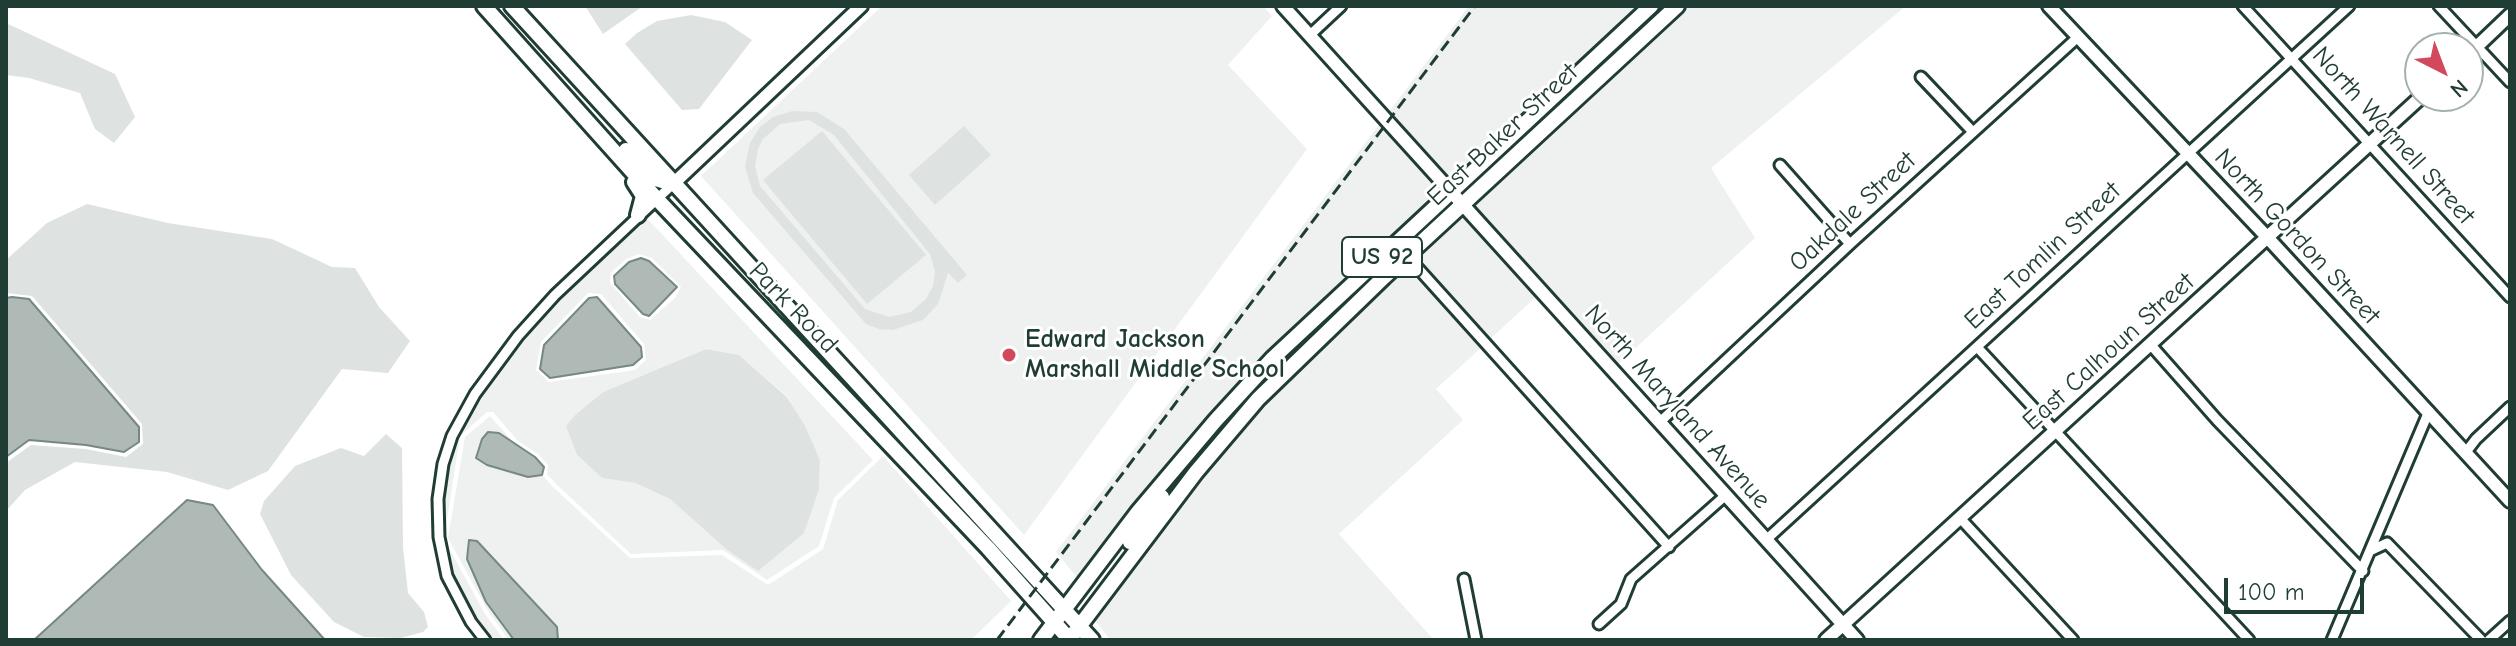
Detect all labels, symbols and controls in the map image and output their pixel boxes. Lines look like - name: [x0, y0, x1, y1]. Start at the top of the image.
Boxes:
- north arrow: [2404, 32, 2484, 112]
- street label: North Warnell Street: [2305, 41, 2481, 231]
- street label: East Baker Street: [1421, 57, 1585, 213]
- street label: North Gordon Street: [2208, 143, 2386, 331]
- street label: Oakdale Street: [1783, 145, 1923, 279]
- street label: East Tomlin Street: [1958, 176, 2128, 336]
- road number: US 92: [1342, 237, 1422, 277]
- street label: Park Road: [742, 256, 844, 360]
- street label: East Calhoun Street: [2017, 267, 2201, 437]
- street label: North Maryland Avenue: [1577, 299, 1777, 515]
- place label: Edward Jackson Marshall Middle School: [1025, 324, 1285, 386]
- marker: Edward Jackson Marshall Middle School: [1000, 346, 1018, 364]
- scale bar: [2228, 562, 2368, 612]
- text: 100 m: [2238, 578, 2305, 606]

